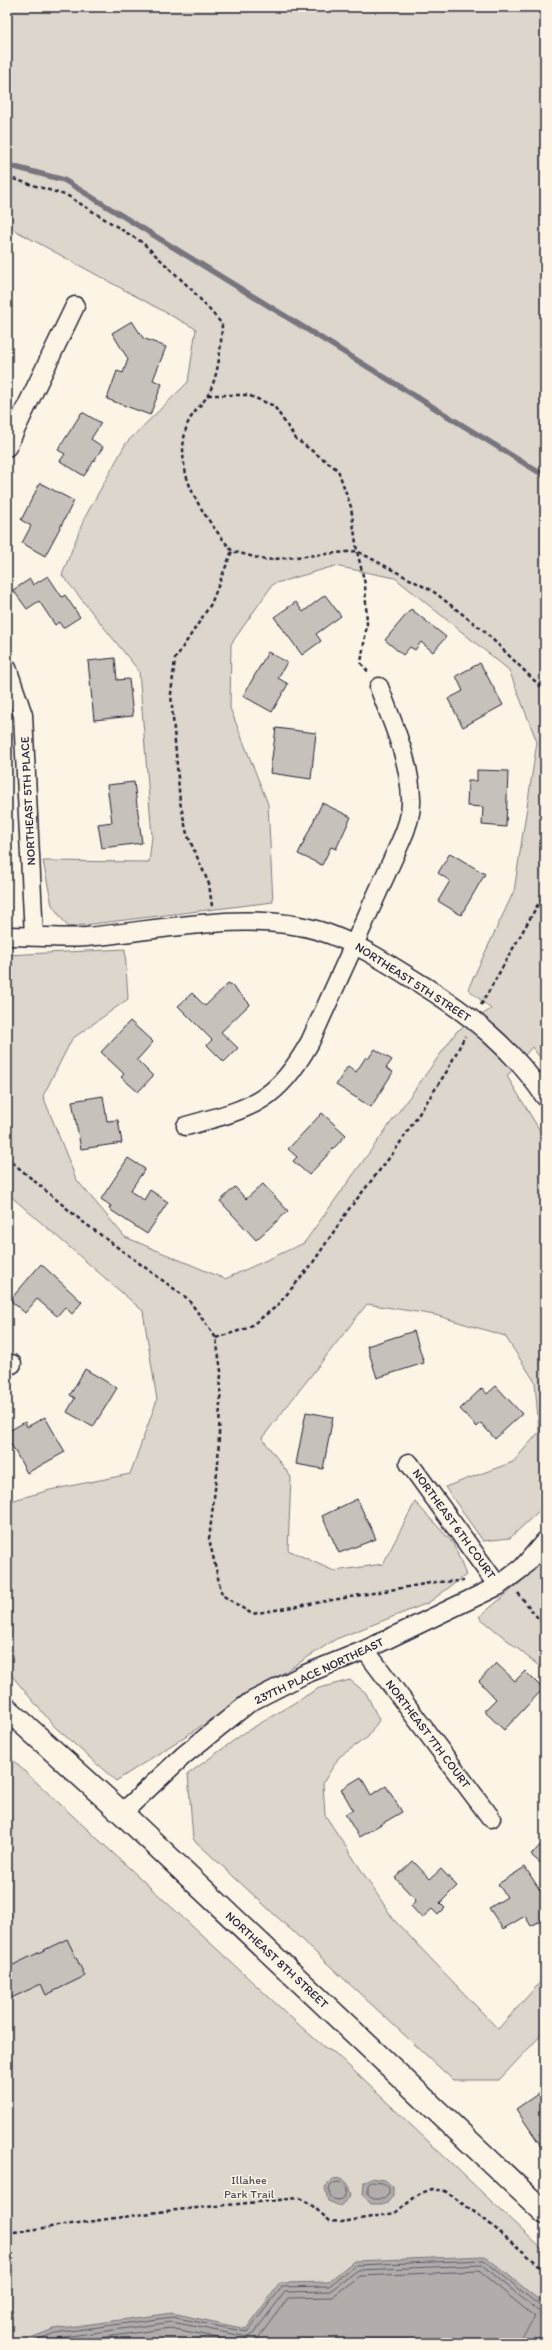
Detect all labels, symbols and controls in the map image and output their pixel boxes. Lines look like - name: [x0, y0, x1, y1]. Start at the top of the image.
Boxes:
- street label: NORTHEAST 5TH PLACE: [18, 736, 38, 866]
- street label: NORTHEAST 5TH STREET: [353, 939, 474, 1025]
- street label: NORTHEAST 6TH COURT: [409, 1466, 499, 1582]
- street label: 237TH PLACE NORTHEAST: [252, 1635, 386, 1707]
- street label: NORTHEAST 7TH COURT: [383, 1677, 473, 1791]
- street label: NORTHEAST 8TH STREET: [223, 1909, 331, 2011]
- park label: Illahee Park Trail: [224, 2173, 275, 2201]

